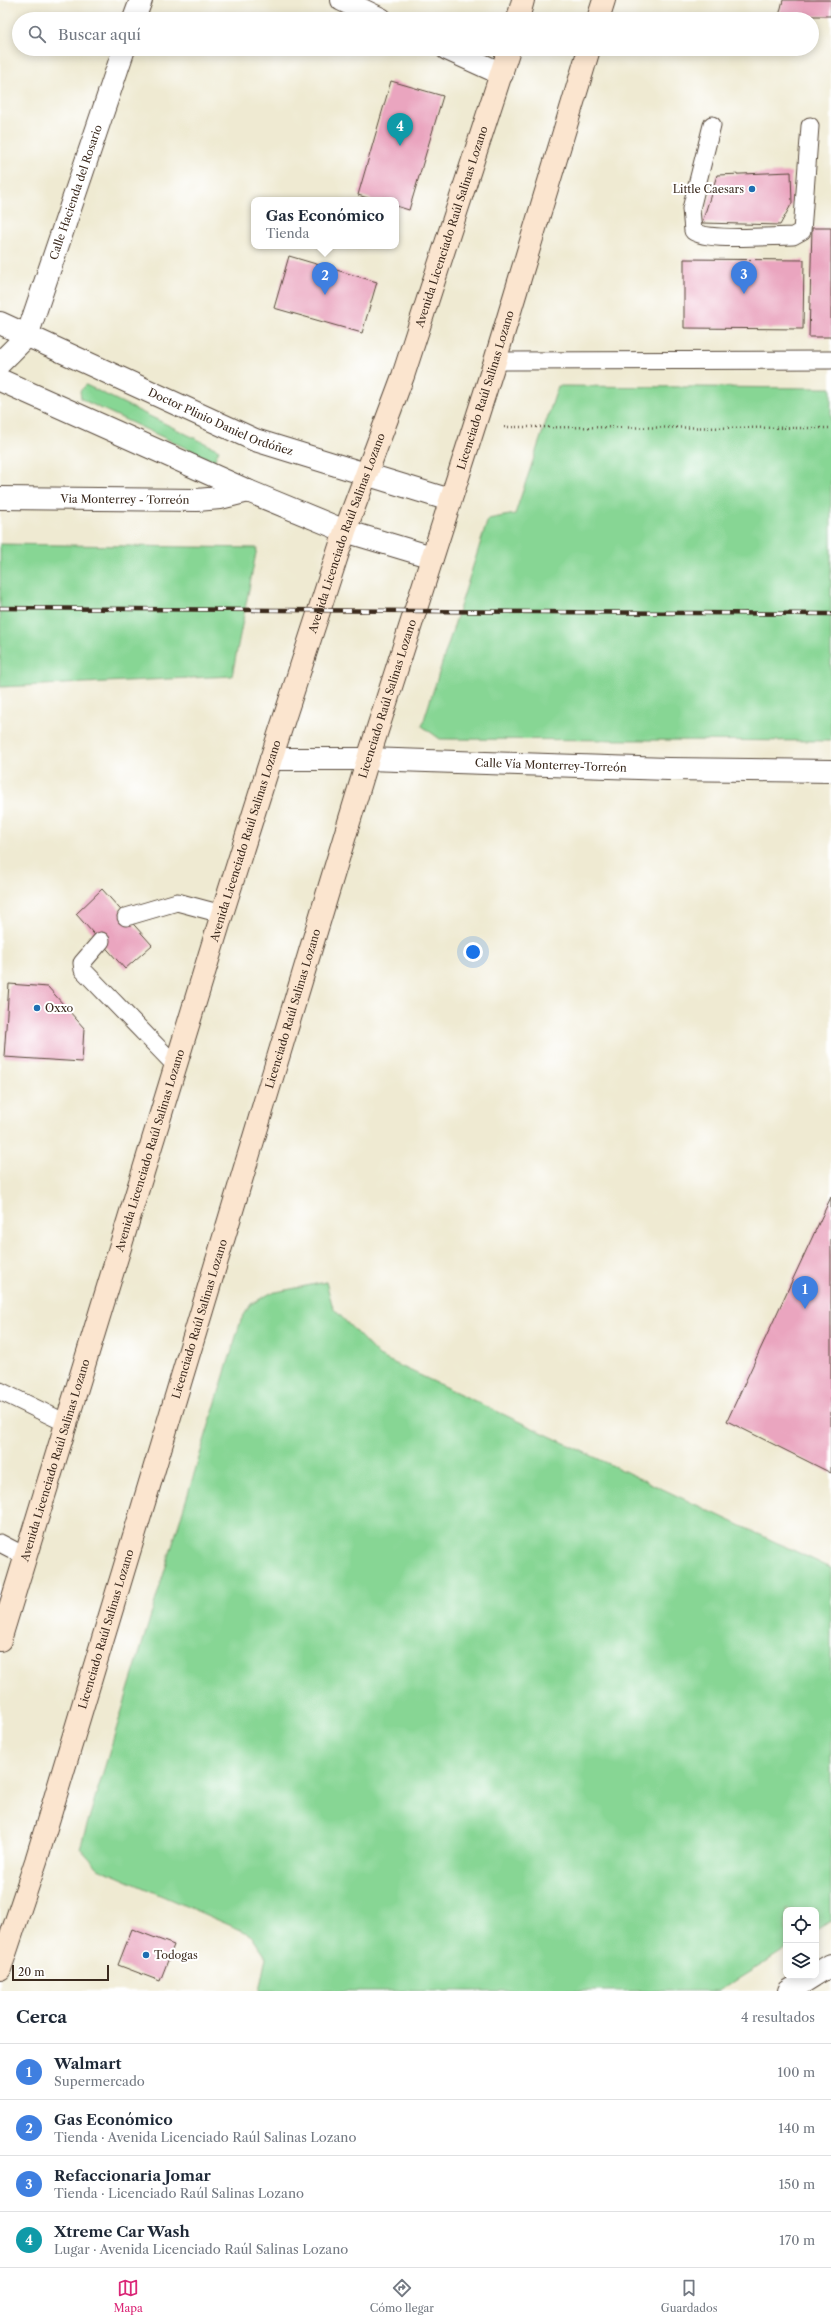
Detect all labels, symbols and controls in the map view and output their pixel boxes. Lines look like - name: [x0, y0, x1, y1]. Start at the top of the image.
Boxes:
- search box: [12, 12, 819, 56]
- icon: search: [26, 23, 48, 45]
- text: Buscar aquí: [58, 25, 141, 44]
- pin: 4: [387, 113, 413, 146]
- street label: Calle Hacienda del Rosario: [46, 123, 105, 262]
- street label: Avenida Licenciado Raúl Salinas Lozano: [412, 124, 491, 330]
- place label: Little Caesars: [673, 182, 744, 196]
- marker: Little Caesars: [747, 184, 757, 194]
- popup: [251, 197, 399, 249]
- text: Gas Económico: [266, 206, 384, 225]
- text: Tienda: [266, 225, 309, 241]
- pin: 3: [731, 261, 757, 294]
- pin: 2: [312, 262, 338, 295]
- street label: Licenciado Raúl Salinas Lozano: [454, 309, 517, 471]
- street label: Doctor Plinio Daniel Ordóñez: [146, 385, 295, 458]
- street label: Avenida Licenciado Raúl Salinas Lozano: [305, 431, 388, 636]
- street label: Via Monterrey - Torreón: [60, 492, 190, 507]
- street label: Licenciado Raúl Salinas Lozano: [356, 617, 419, 780]
- street label: Avenida Licenciado Raúl Salinas Lozano: [207, 738, 284, 944]
- street label: Calle Vía Monterrey-Torreón: [475, 756, 627, 775]
- street label: Licenciado Raúl Salinas Lozano: [262, 927, 323, 1090]
- your location: [463, 942, 483, 962]
- place label: Oxxo: [45, 1001, 74, 1015]
- marker: Oxxo: [32, 1003, 42, 1013]
- street label: Avenida Licenciado Raúl Salinas Lozano: [112, 1047, 187, 1254]
- street label: Licenciado Raúl Salinas Lozano: [169, 1237, 230, 1400]
- pin: 1: [792, 1276, 818, 1309]
- street label: Avenida Licenciado Raúl Salinas Lozano: [17, 1357, 93, 1564]
- street label: Licenciado Raúl Salinas Lozano: [75, 1547, 137, 1711]
- map controls: [783, 1907, 819, 1979]
- button: locate: [783, 1907, 819, 1943]
- button: layers: [783, 1943, 819, 1979]
- place label: Todogas: [154, 1948, 198, 1962]
- marker: Todogas: [141, 1950, 151, 1960]
- scale bar: [12, 1963, 109, 1982]
- text: 20 m: [18, 1965, 44, 1979]
- text: Cerca: [16, 2007, 67, 2027]
- text: 4 resultados: [741, 2009, 815, 2025]
- text: Walmart: [54, 2054, 122, 2073]
- text: 1: [26, 2064, 32, 2080]
- text: 100 m: [777, 2064, 815, 2080]
- text: Supermercado: [54, 2073, 145, 2089]
- text: Gas Económico: [54, 2110, 173, 2129]
- text: 2: [25, 2120, 33, 2136]
- text: 140 m: [778, 2120, 815, 2136]
- text: Tienda · Avenida Licenciado Raúl Salinas Lozano: [54, 2129, 356, 2145]
- text: Refaccionaria Jomar: [54, 2166, 211, 2185]
- text: 3: [25, 2176, 33, 2192]
- text: 150 m: [779, 2176, 815, 2192]
- text: Tienda · Licenciado Raúl Salinas Lozano: [54, 2185, 304, 2201]
- text: Xtreme Car Wash: [54, 2222, 190, 2241]
- text: 4: [25, 2232, 33, 2248]
- text: 170 m: [779, 2232, 815, 2248]
- text: Lugar · Avenida Licenciado Raúl Salinas Lozano: [54, 2241, 348, 2257]
- tab: Mapa: [113, 2277, 143, 2315]
- tab: Cómo llegar: [370, 2277, 434, 2315]
- tab: Guardados: [661, 2277, 718, 2315]

